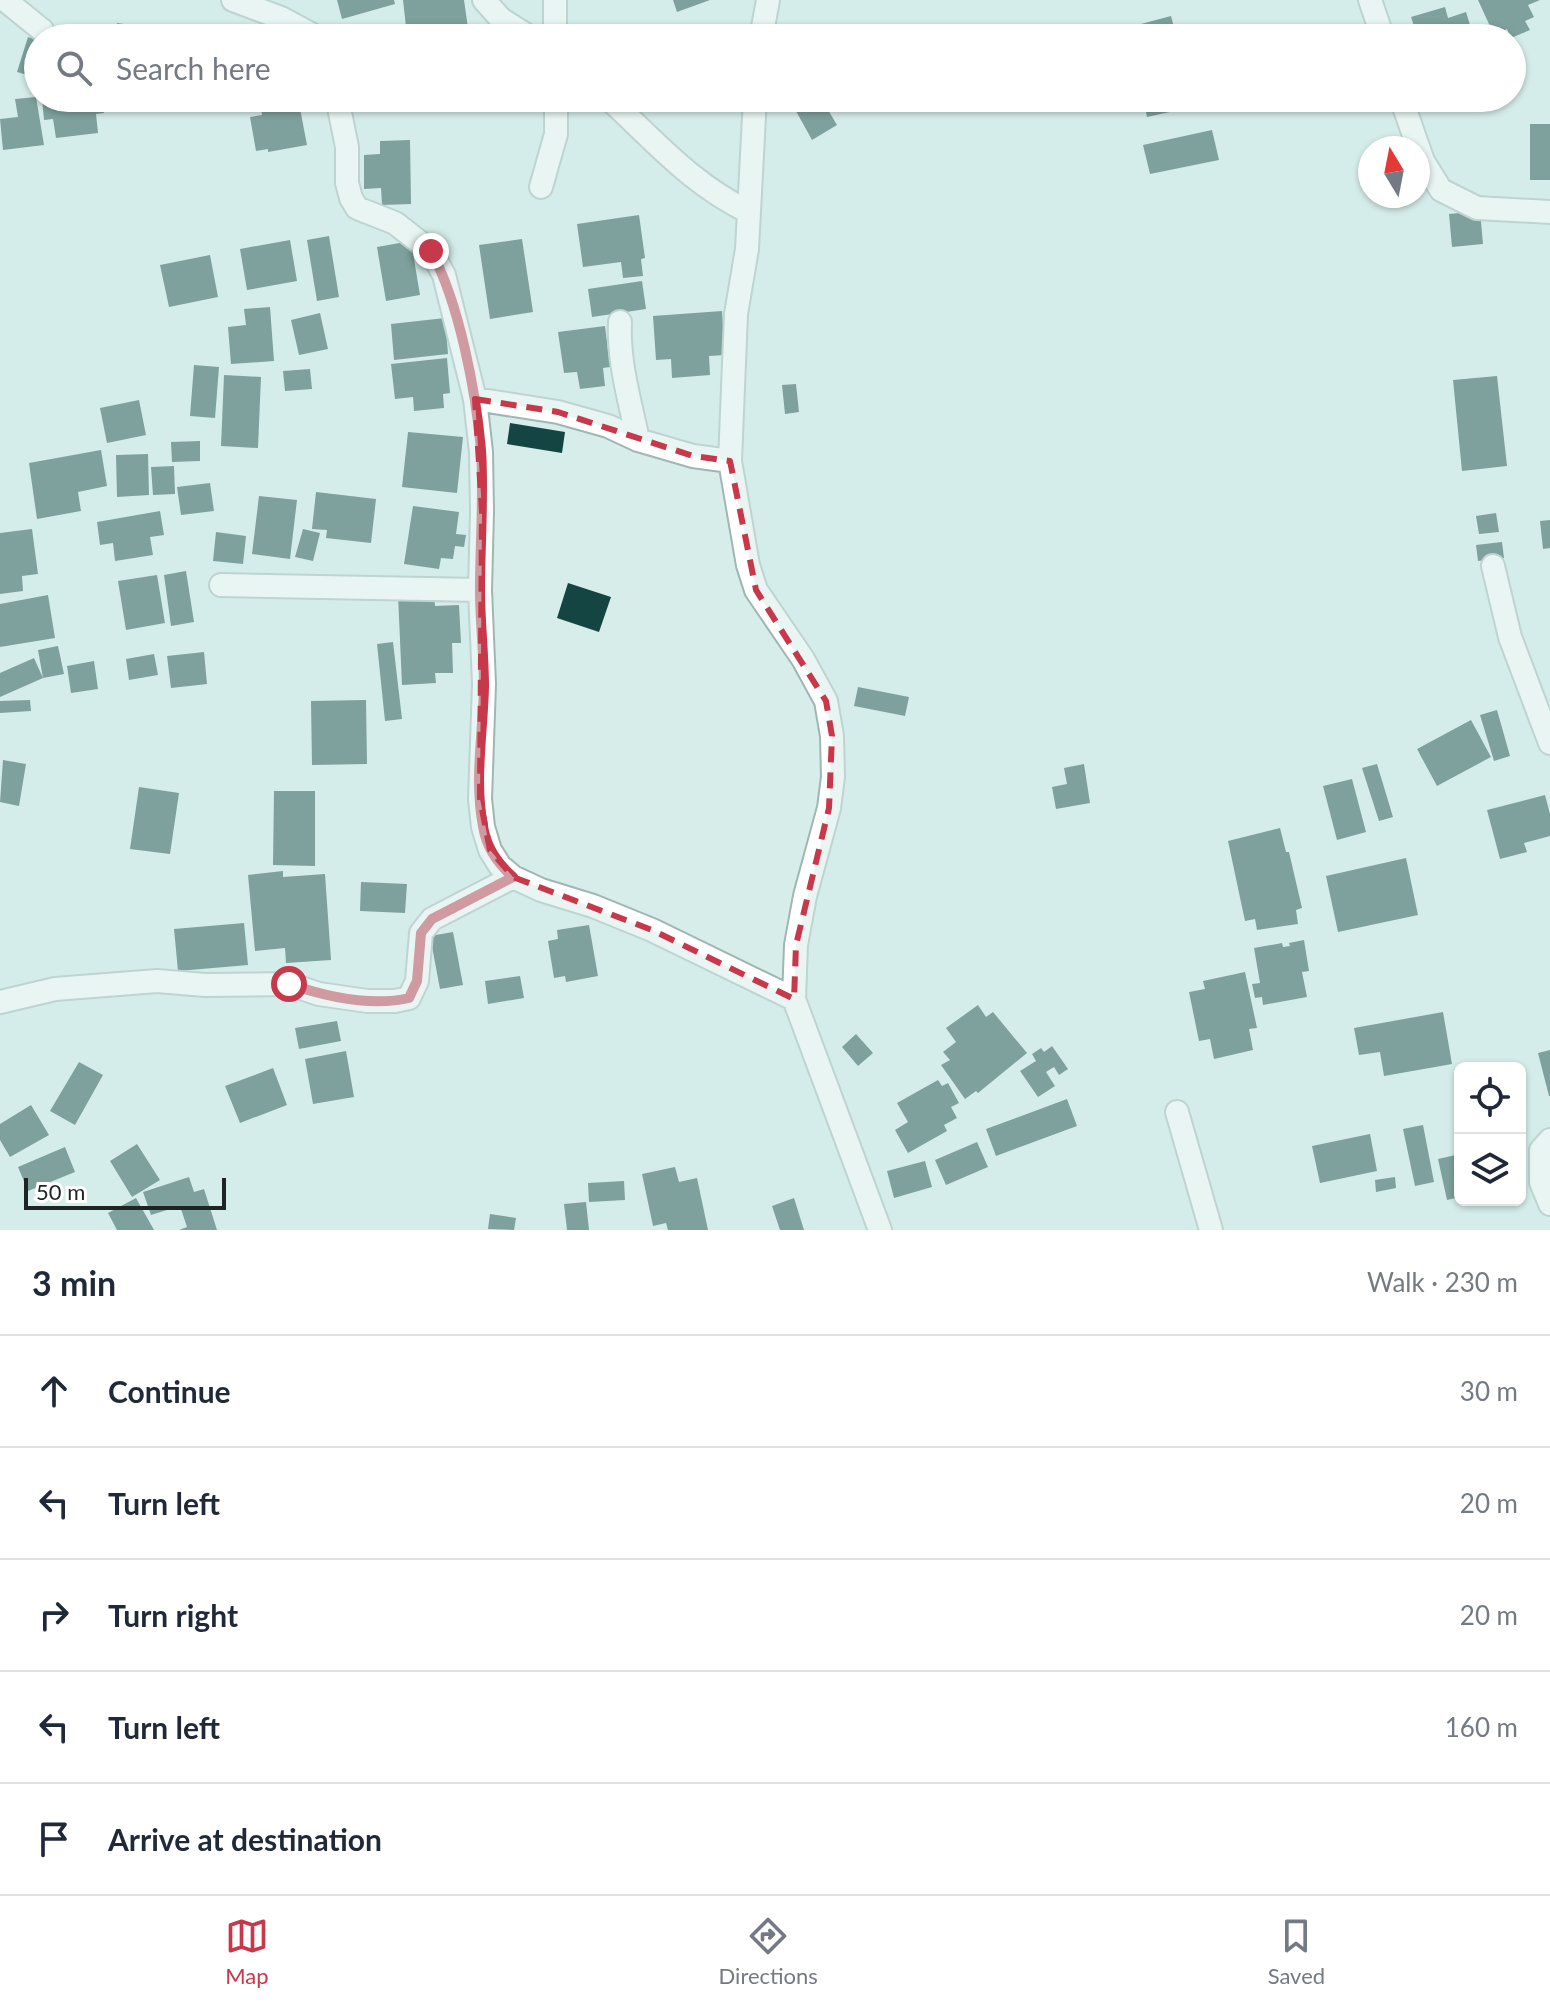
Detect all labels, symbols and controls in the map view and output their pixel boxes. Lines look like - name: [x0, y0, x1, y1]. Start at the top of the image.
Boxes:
- search box: [24, 24, 1526, 112]
- icon: search: [52, 46, 96, 90]
- text: Search here: [116, 50, 271, 86]
- north arrow: [1358, 136, 1430, 208]
- route end: [413, 233, 449, 269]
- route start: [271, 966, 307, 1002]
- map controls: [1454, 1062, 1526, 1206]
- button: locate: [1454, 1062, 1526, 1134]
- button: layers: [1454, 1134, 1526, 1206]
- scale bar: [24, 1174, 226, 1210]
- text: 50 m: [36, 1178, 85, 1205]
- text: 3 min: [32, 1262, 116, 1303]
- text: Walk · 230 m: [1367, 1266, 1518, 1298]
- icon: ahead: [32, 1369, 76, 1413]
- text: Continue: [108, 1373, 231, 1409]
- text: 30 m: [1460, 1375, 1518, 1407]
- icon: left: [32, 1481, 76, 1525]
- text: Turn left: [108, 1485, 220, 1521]
- text: 20 m: [1460, 1487, 1518, 1519]
- icon: right: [32, 1593, 76, 1637]
- text: Turn right: [108, 1597, 238, 1633]
- text: 20 m: [1460, 1599, 1518, 1631]
- icon: left: [32, 1705, 76, 1749]
- text: Turn left: [108, 1709, 220, 1745]
- text: 160 m: [1445, 1711, 1518, 1743]
- icon: arrive: [32, 1817, 76, 1861]
- text: Arrive at destination: [108, 1821, 382, 1857]
- tab: Map: [225, 1914, 269, 1989]
- tab: Directions: [719, 1914, 818, 1989]
- tab: Saved: [1268, 1914, 1325, 1989]

